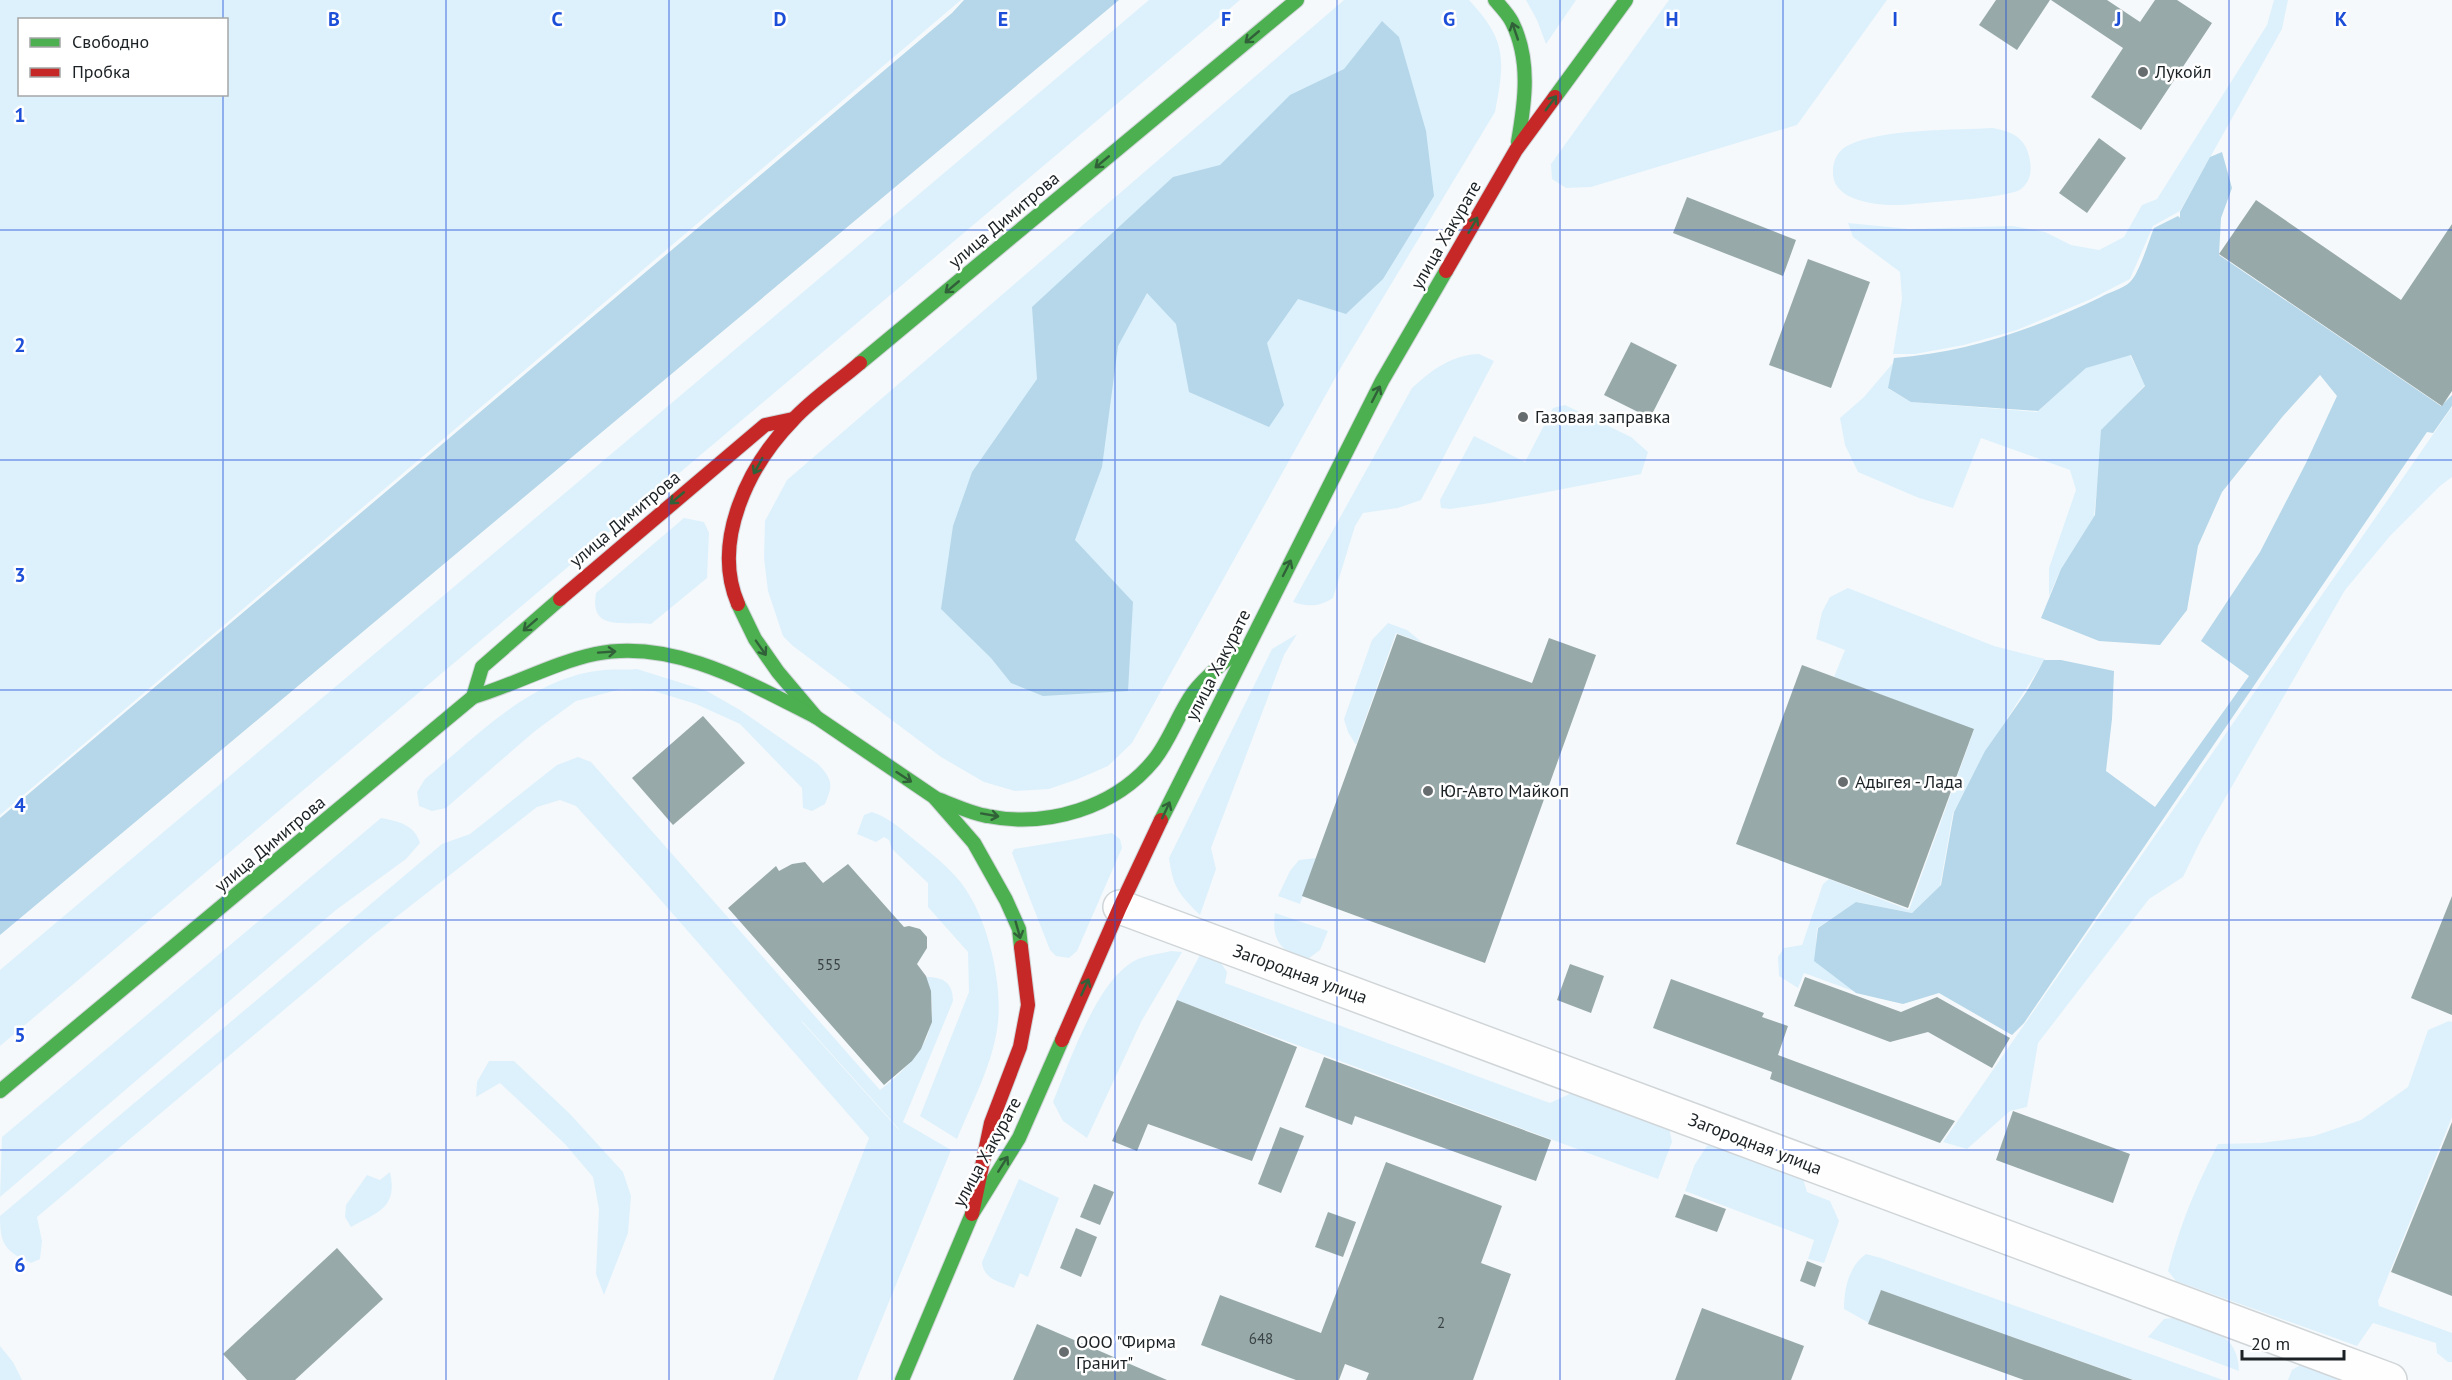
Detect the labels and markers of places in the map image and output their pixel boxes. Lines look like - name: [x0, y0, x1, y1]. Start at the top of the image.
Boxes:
- place label: Лукойл: [2154, 60, 2212, 83]
- marker: Лукойл: [2136, 65, 2150, 79]
- place label: Газовая заправка: [1535, 405, 1670, 428]
- marker: Газовая заправка: [1516, 410, 1530, 424]
- place label: Адыгея - Лада: [1855, 770, 1963, 793]
- marker: Адыгея - Лада: [1836, 775, 1850, 789]
- place label: Юг-Авто Майкоп: [1440, 779, 1569, 802]
- marker: Юг-Авто Майкоп: [1421, 784, 1435, 798]
- place label: ООО "Фирма Гранит": [1076, 1330, 1176, 1374]
- marker: ООО "Фирма Гранит": [1057, 1345, 1071, 1359]

